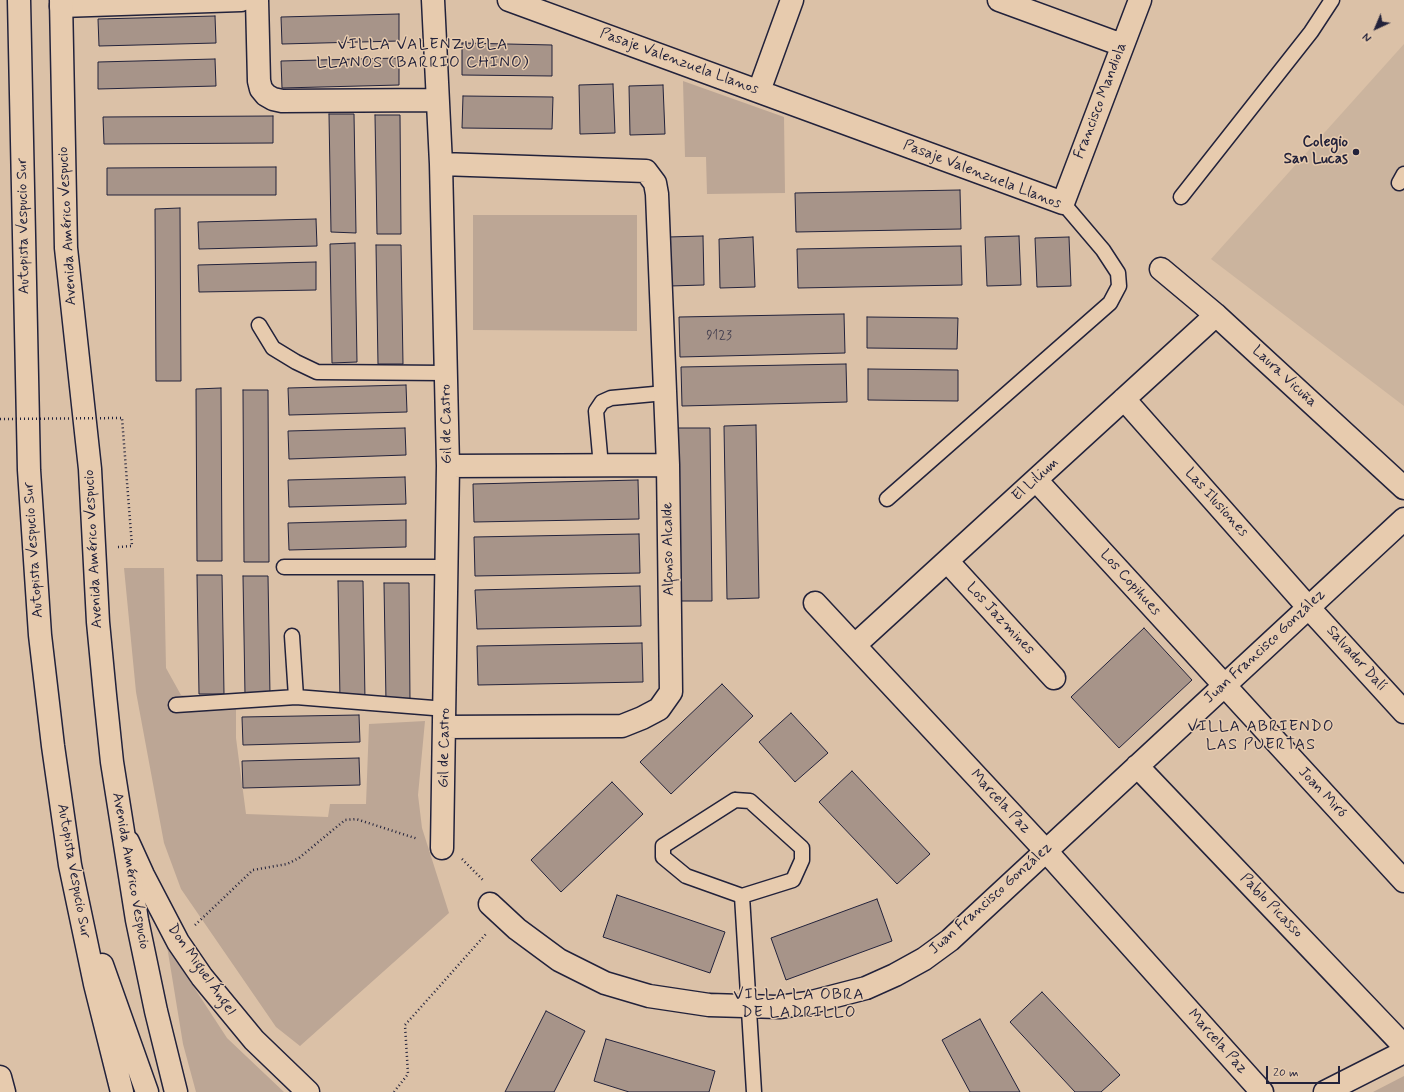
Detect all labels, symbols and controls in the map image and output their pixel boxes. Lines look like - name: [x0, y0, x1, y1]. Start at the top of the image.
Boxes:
- north arrow: [1356, 8, 1396, 48]
- street label: Pasaje Valenzuela Llanos: [597, 25, 761, 99]
- text: N: [1360, 29, 1375, 44]
- district label: VILLA VALENZUELA LLANOS (BARRIO CHINO): [318, 36, 528, 74]
- street label: Francisco Mandiola: [1071, 40, 1131, 162]
- place label: Colegio San Lucas: [1284, 134, 1348, 169]
- street label: Pasaje Valenzuela Llanos: [901, 137, 1063, 213]
- street label: Avenida Américo Vespucio: [55, 146, 81, 306]
- marker: Colegio San Lucas: [1351, 147, 1361, 157]
- street label: Autopista Vespucio Sur: [14, 158, 34, 294]
- house number: 9123: [706, 328, 732, 344]
- street label: Laura Vicuña: [1248, 342, 1320, 412]
- street label: Gil de Castro: [437, 384, 457, 464]
- street label: El Lilium: [1009, 454, 1063, 506]
- street label: Las Ilusiones: [1180, 465, 1252, 541]
- street label: Avenida Américo Vespucio: [81, 469, 107, 629]
- street label: Autopista Vespucio Sur: [20, 481, 48, 619]
- street label: Alfonso Alcalde: [659, 502, 679, 596]
- street label: Los Copihues: [1096, 546, 1164, 620]
- street label: Los Jazmines: [962, 579, 1038, 659]
- street label: Juan Francisco González: [1201, 586, 1329, 708]
- street label: Salvador Dalí: [1322, 622, 1390, 696]
- street label: Gil de Castro: [435, 708, 455, 788]
- district label: VILLA ABRIENDO LAS PUERTAS: [1189, 718, 1333, 756]
- street label: Joan Miró: [1294, 764, 1350, 822]
- street label: Marcela Paz: [966, 766, 1034, 838]
- street label: Avenida Américo Vespucio: [107, 791, 153, 951]
- street label: Autopista Vespucio Sur: [52, 802, 94, 940]
- street label: Juan Francisco González: [926, 839, 1056, 959]
- street label: Pablo Picasso: [1236, 870, 1306, 942]
- street label: Don Miguel Ángel: [163, 921, 239, 1019]
- district label: VILLA LA OBRA DE LADRILLO: [735, 986, 863, 1024]
- street label: Marcela Paz: [1183, 1006, 1251, 1078]
- scale bar: [1268, 1058, 1342, 1084]
- text: 20 m: [1273, 1065, 1299, 1081]

